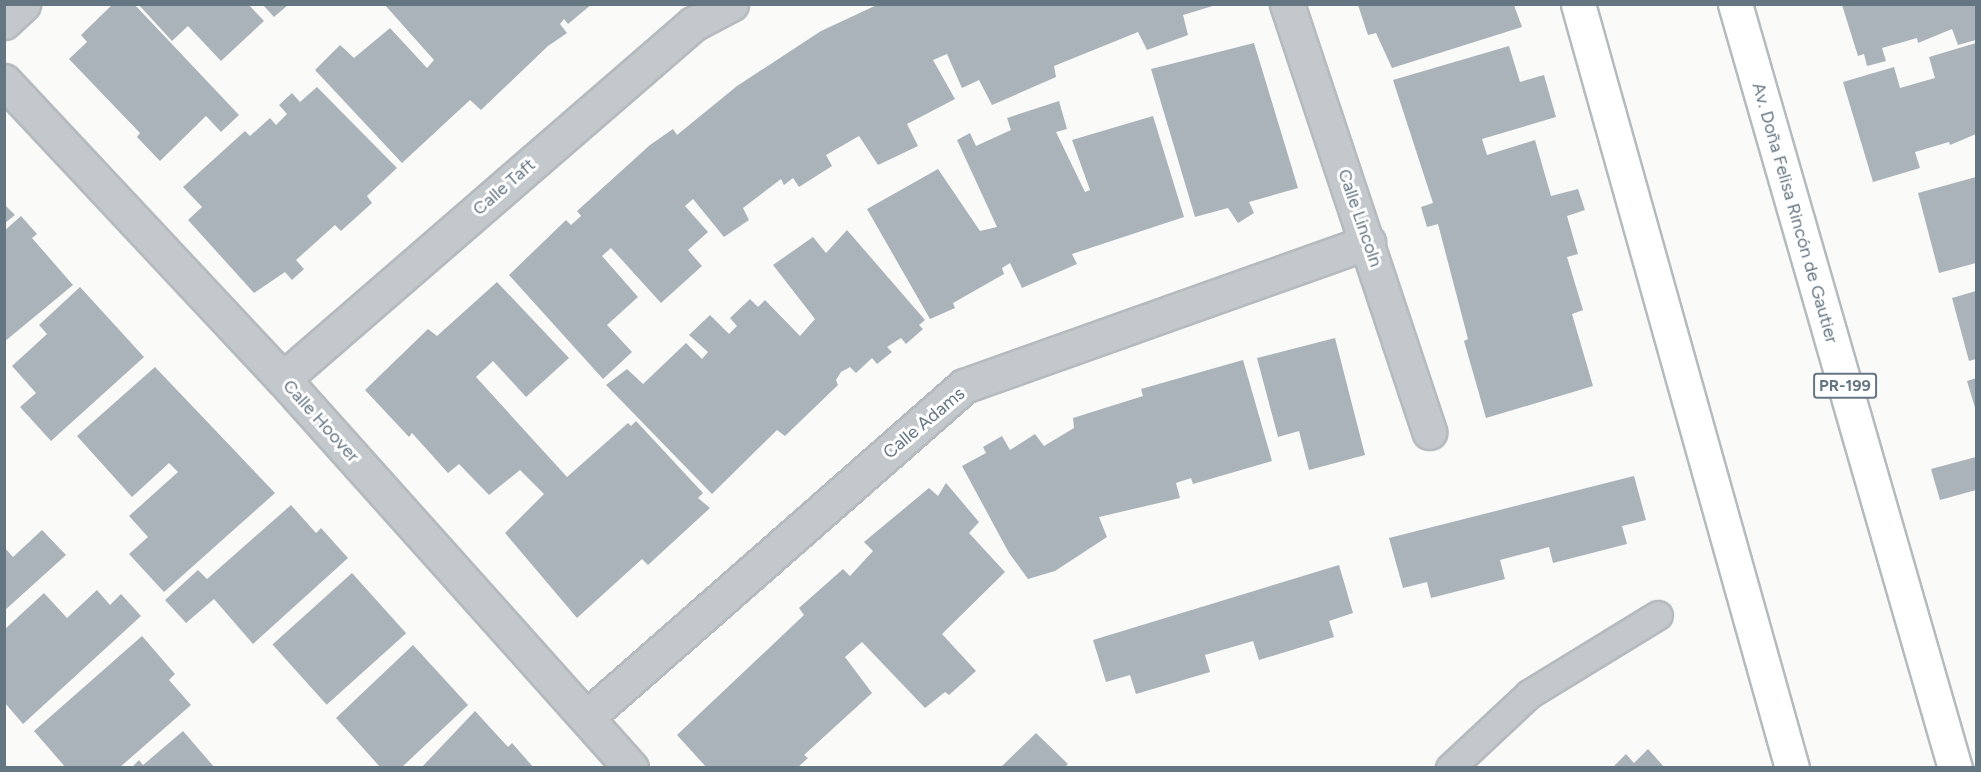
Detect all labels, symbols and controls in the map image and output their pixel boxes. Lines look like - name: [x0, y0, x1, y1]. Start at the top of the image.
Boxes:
- street label: Av. Doña Felisa Rincón de Gautier: [1747, 80, 1843, 346]
- street label: Calle Taft: [468, 154, 540, 220]
- street label: Calle Lincoln: [1333, 166, 1387, 270]
- road number: PR-199: [1812, 373, 1878, 399]
- street label: Calle Hoover: [278, 375, 364, 467]
- street label: Calle Adams: [879, 383, 969, 463]

